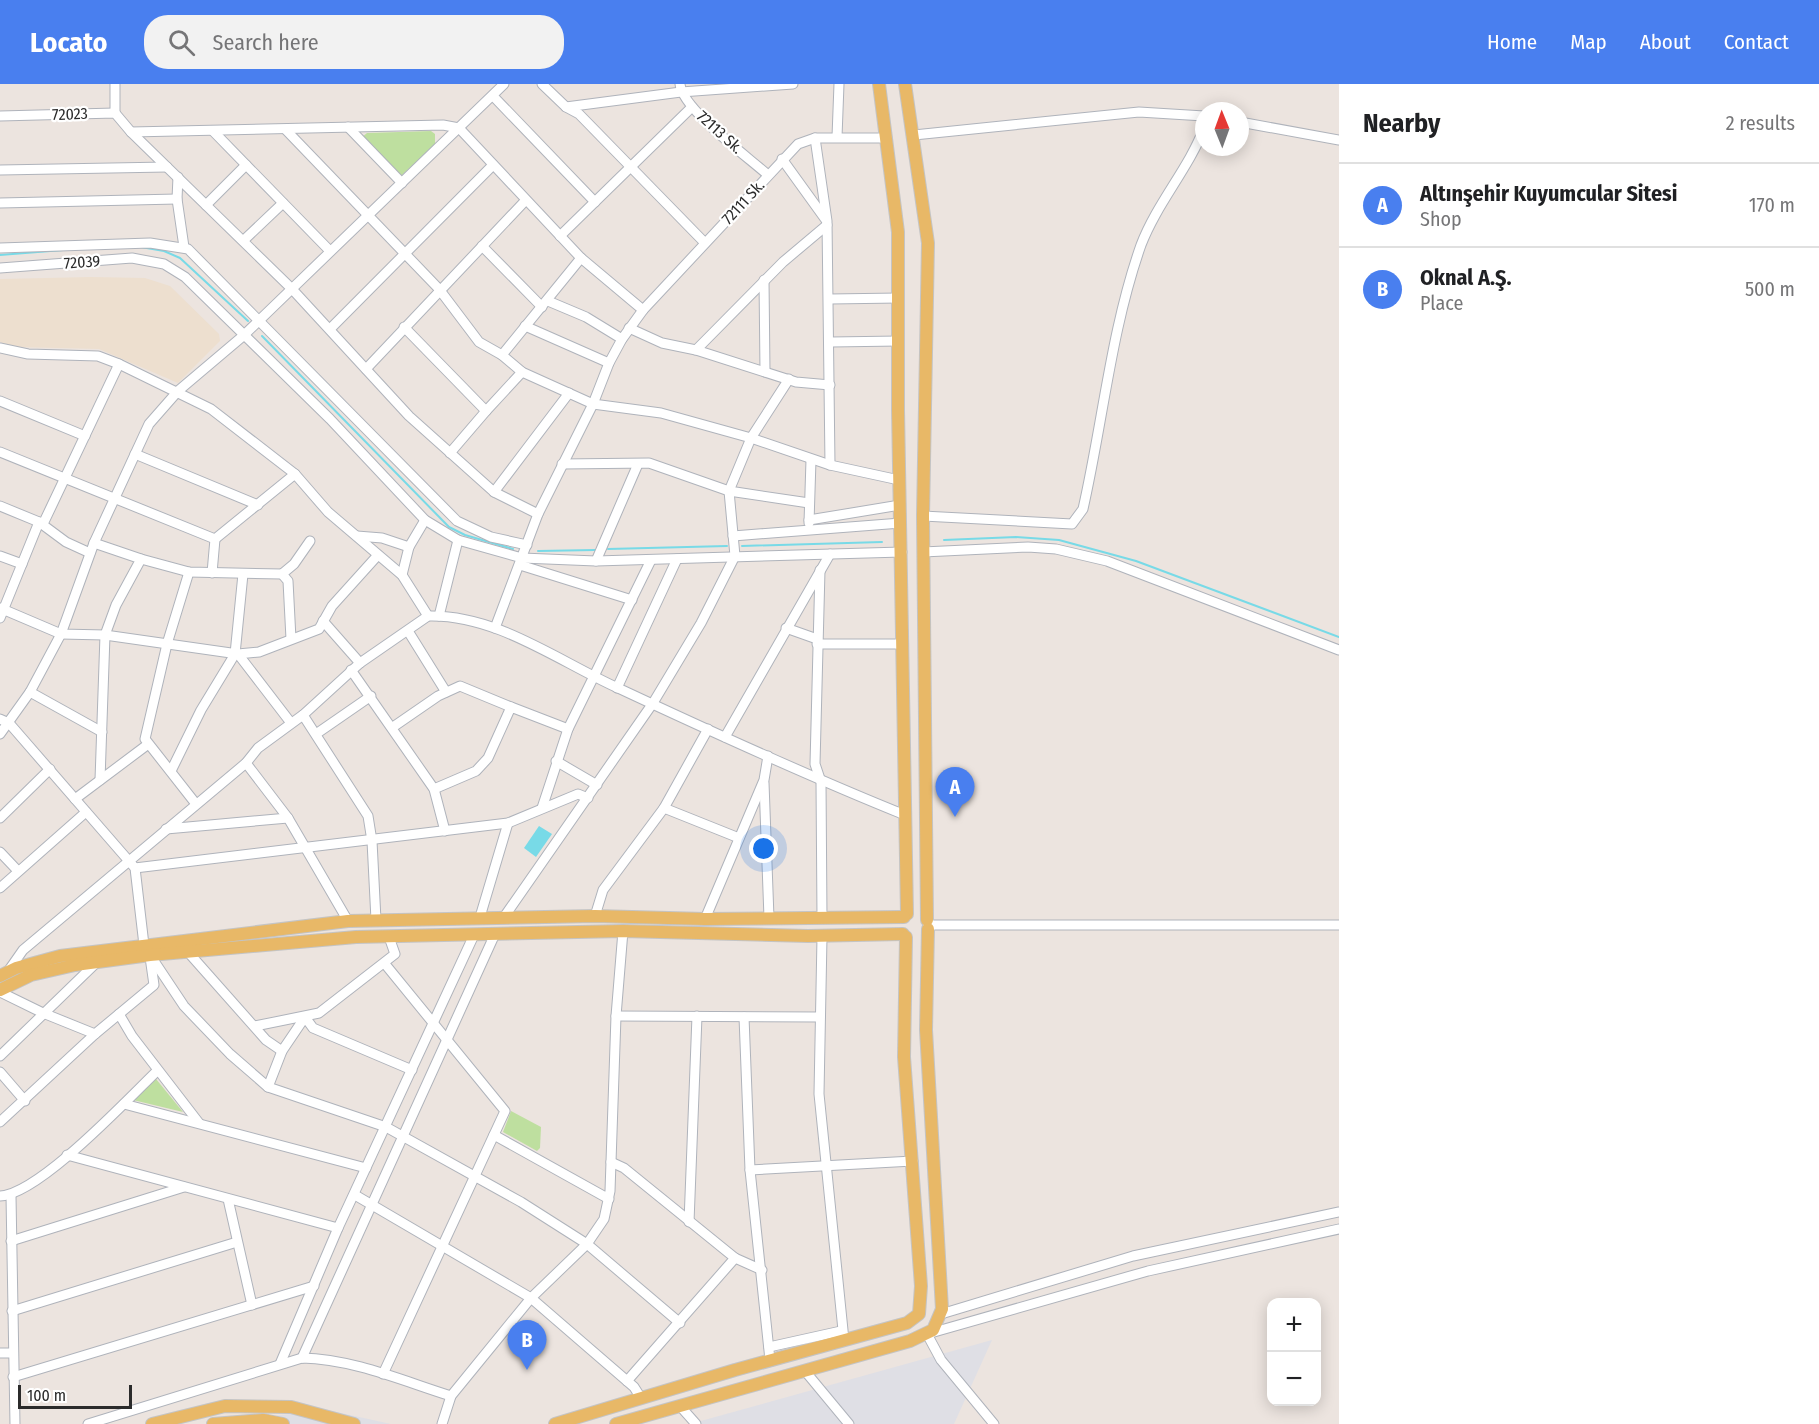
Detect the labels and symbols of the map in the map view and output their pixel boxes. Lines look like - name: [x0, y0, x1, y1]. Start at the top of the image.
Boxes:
- north arrow: [1195, 102, 1249, 156]
- street label: 72023: [52, 104, 88, 124]
- street label: 72113 Sk.: [693, 107, 747, 157]
- street label: 72111 Sk.: [718, 176, 768, 228]
- street label: 72039: [63, 251, 101, 273]
- pin: A: [936, 768, 974, 817]
- your location: [749, 834, 778, 863]
- pin: B: [508, 1320, 546, 1370]
- scale bar: [18, 1382, 132, 1410]

